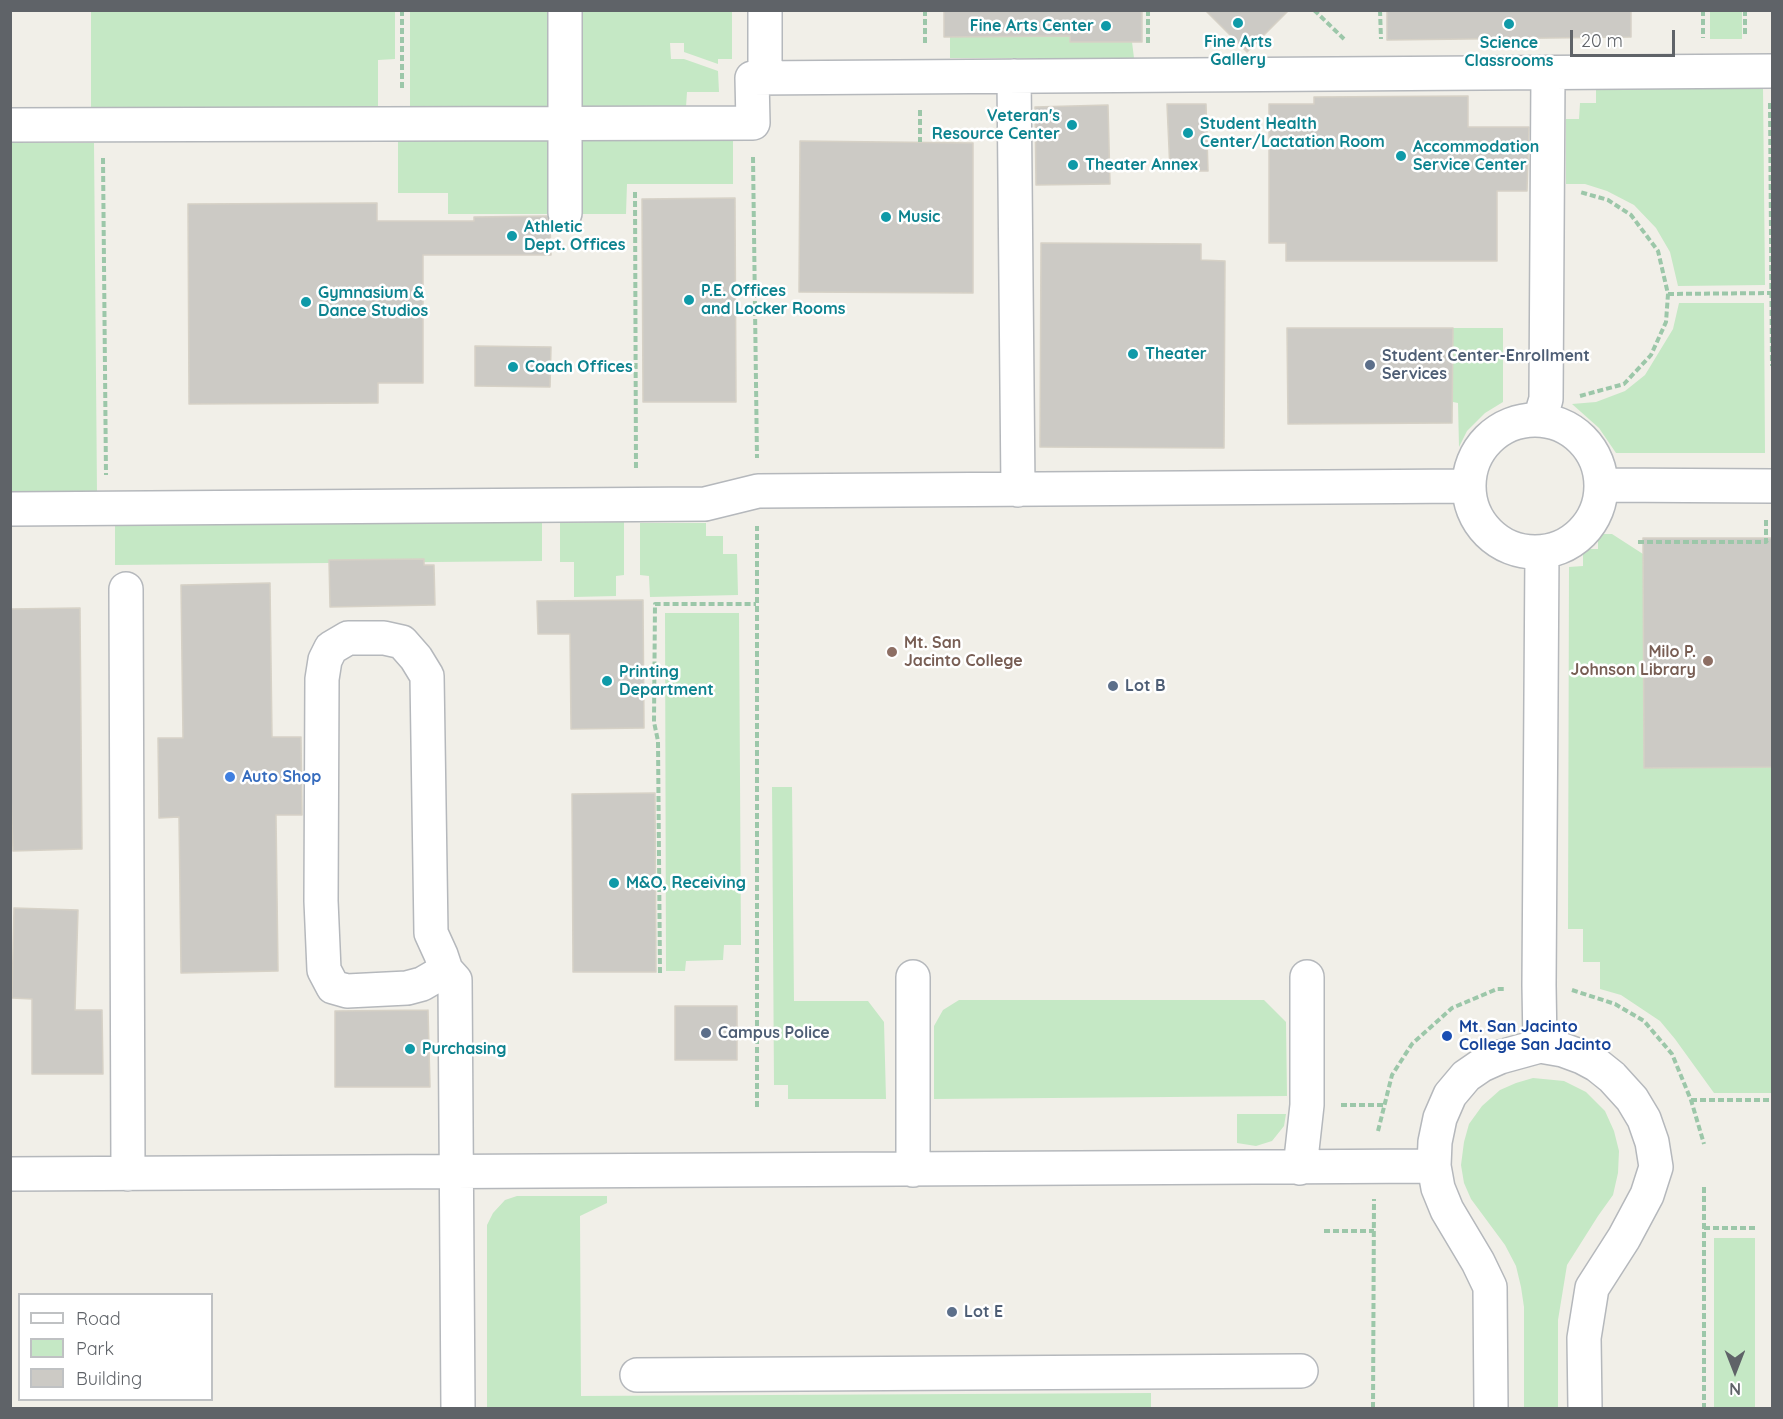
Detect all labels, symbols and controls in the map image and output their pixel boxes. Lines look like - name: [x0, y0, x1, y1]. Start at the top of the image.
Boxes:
- place label: Fine Arts Center: [970, 16, 1094, 36]
- marker: Fine Arts Gallery: [1231, 16, 1245, 30]
- marker: Science Classrooms: [1502, 17, 1516, 31]
- scale bar: [1573, 18, 1678, 56]
- marker: Fine Arts Center: [1099, 19, 1113, 33]
- text: 20 m: [1581, 29, 1623, 52]
- place label: Fine Arts Gallery: [1204, 32, 1272, 70]
- place label: Science Classrooms: [1465, 33, 1553, 71]
- place label: Veteran's Resource Center: [932, 106, 1060, 144]
- place label: Student Health Center/Lactation Room: [1200, 114, 1385, 152]
- marker: Veteran's Resource Center: [1065, 118, 1079, 132]
- marker: Student Health Center/Lactation Room: [1181, 126, 1195, 140]
- place label: Accommodation Service Center: [1413, 137, 1539, 175]
- marker: Accommodation Service Center: [1394, 149, 1408, 163]
- place label: Theater Annex: [1085, 155, 1198, 175]
- marker: Theater Annex: [1066, 158, 1080, 172]
- place label: Music: [898, 207, 940, 227]
- marker: Music: [879, 210, 893, 224]
- place label: Athletic Dept. Offices: [524, 217, 625, 255]
- marker: Athletic Dept. Offices: [505, 229, 519, 243]
- place label: P.E. Offices and Locker Rooms: [701, 281, 845, 319]
- place label: Gymnasium & Dance Studios: [318, 283, 428, 321]
- marker: P.E. Offices and Locker Rooms: [682, 293, 696, 307]
- marker: Gymnasium & Dance Studios: [299, 295, 313, 309]
- place label: Theater: [1145, 344, 1207, 364]
- place label: Student Center-Enrollment Services: [1382, 346, 1590, 384]
- marker: Theater: [1126, 347, 1140, 361]
- place label: Coach Offices: [525, 357, 633, 377]
- marker: Student Center-Enrollment Services: [1363, 358, 1377, 372]
- marker: Coach Offices: [506, 360, 520, 374]
- place label: Mt. San Jacinto College: [904, 633, 1023, 671]
- place label: Milo P. Johnson Library: [1571, 642, 1696, 680]
- marker: Mt. San Jacinto College: [885, 645, 899, 659]
- marker: Milo P. Johnson Library: [1701, 654, 1715, 668]
- place label: Printing Department: [619, 662, 714, 700]
- marker: Printing Department: [600, 674, 614, 688]
- place label: Lot B: [1125, 676, 1165, 696]
- marker: Lot B: [1106, 679, 1120, 693]
- place label: Auto Shop: [242, 767, 321, 787]
- marker: Auto Shop: [223, 770, 237, 784]
- place label: M&O, Receiving: [626, 873, 746, 893]
- marker: M&O, Receiving: [607, 876, 621, 890]
- place label: Mt. San Jacinto College San Jacinto: [1459, 1017, 1611, 1055]
- place label: Campus Police: [718, 1023, 830, 1043]
- marker: Campus Police: [699, 1026, 713, 1040]
- marker: Mt. San Jacinto College San Jacinto: [1440, 1029, 1454, 1043]
- place label: Purchasing: [422, 1039, 507, 1059]
- marker: Purchasing: [403, 1042, 417, 1056]
- legend: [18, 1293, 213, 1401]
- place label: Lot E: [964, 1302, 1003, 1322]
- marker: Lot E: [945, 1305, 959, 1319]
- text: Road: [76, 1307, 121, 1330]
- text: Park: [76, 1337, 114, 1360]
- north arrow: [1705, 1341, 1765, 1401]
- text: Building: [76, 1367, 142, 1390]
- text: N: [1729, 1379, 1741, 1399]

